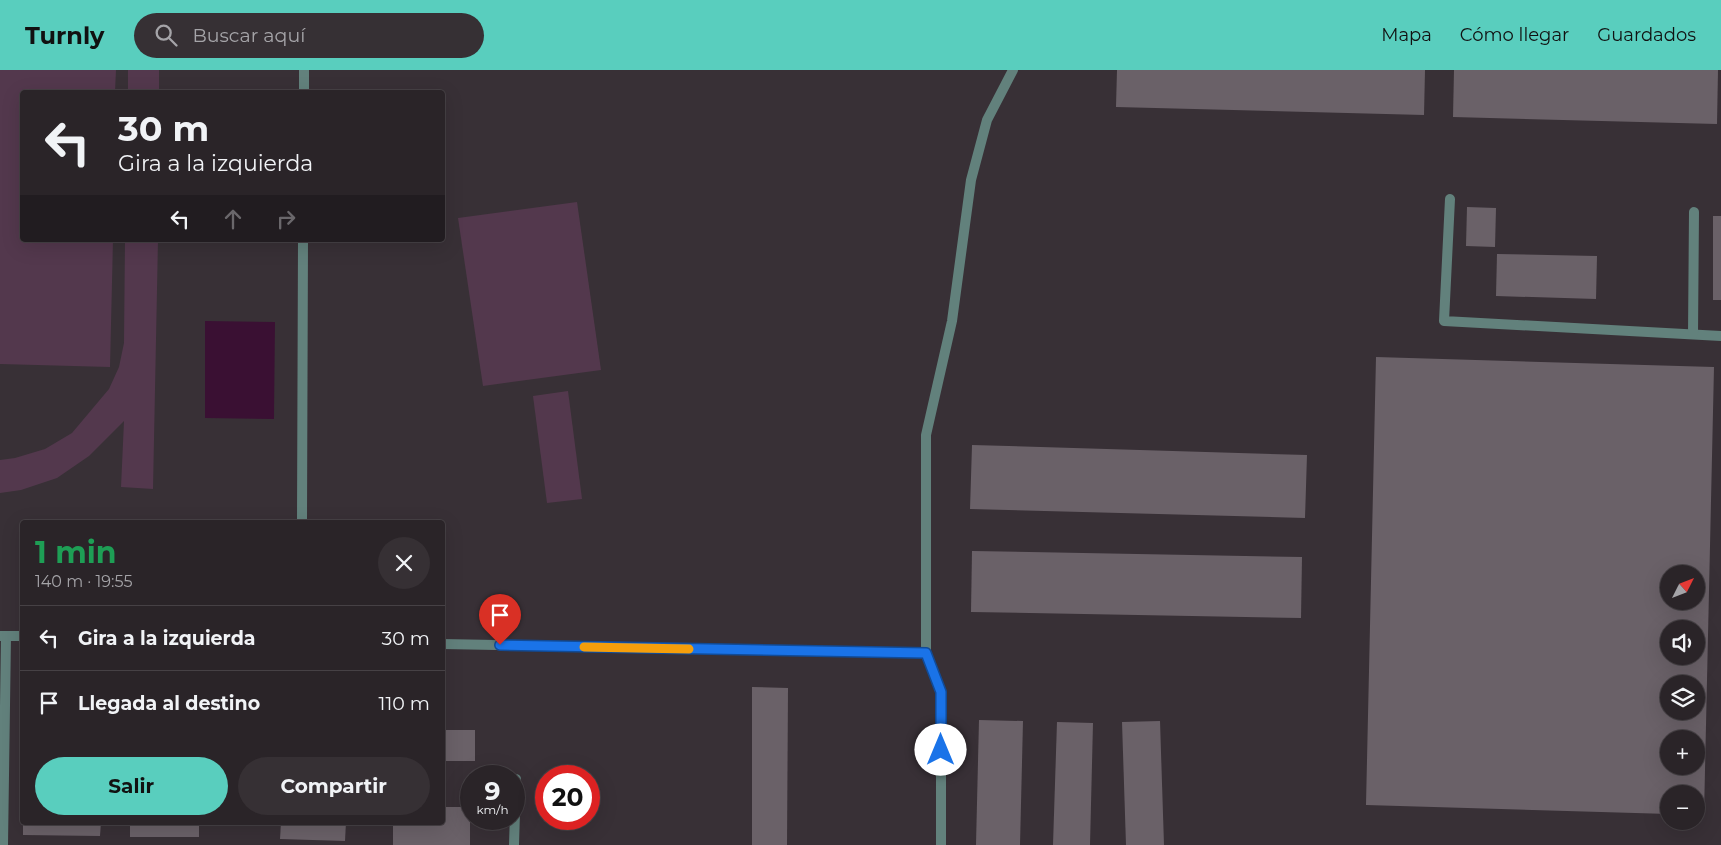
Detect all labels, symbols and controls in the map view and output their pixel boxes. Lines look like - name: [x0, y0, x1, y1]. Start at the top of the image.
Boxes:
- search box: [134, 13, 484, 58]
- text: Turnly: [25, 21, 104, 50]
- icon: search: [152, 21, 180, 49]
- text: Buscar aquí: [192, 24, 305, 47]
- text: Mapa: [1381, 24, 1432, 46]
- text: Cómo llegar: [1460, 24, 1569, 46]
- text: Guardados: [1597, 24, 1696, 46]
- text: 30 m: [118, 107, 209, 150]
- icon: left: [35, 110, 100, 175]
- text: Gira a la izquierda: [118, 150, 313, 177]
- icon: left: [166, 205, 194, 233]
- icon: ahead: [219, 205, 247, 233]
- icon: right: [272, 205, 300, 233]
- text: 1 min: [35, 534, 116, 571]
- button: close: [378, 537, 430, 589]
- north arrow: [1660, 565, 1705, 610]
- map controls: [1660, 565, 1705, 830]
- text: 140 m · 19:55: [35, 572, 132, 591]
- pin: [479, 594, 521, 645]
- icon: arrive: [486, 601, 514, 629]
- button: sound: [1660, 620, 1705, 665]
- icon: left: [35, 624, 63, 652]
- text: Gira a la izquierda: [78, 627, 256, 650]
- text: 30 m: [382, 627, 430, 650]
- button: layers: [1660, 675, 1705, 720]
- icon: arrive: [35, 689, 63, 717]
- text: Llegada al destino: [78, 692, 260, 715]
- text: 110 m: [379, 692, 430, 715]
- position arrow: [914, 723, 966, 775]
- button: +: [1660, 730, 1705, 775]
- button: Salir: [35, 757, 228, 815]
- button: Compartir: [238, 757, 430, 815]
- speed limit sign: 20: [535, 765, 600, 830]
- text: 9: [485, 776, 500, 806]
- button: −: [1660, 785, 1705, 830]
- text: km/h: [476, 802, 509, 817]

